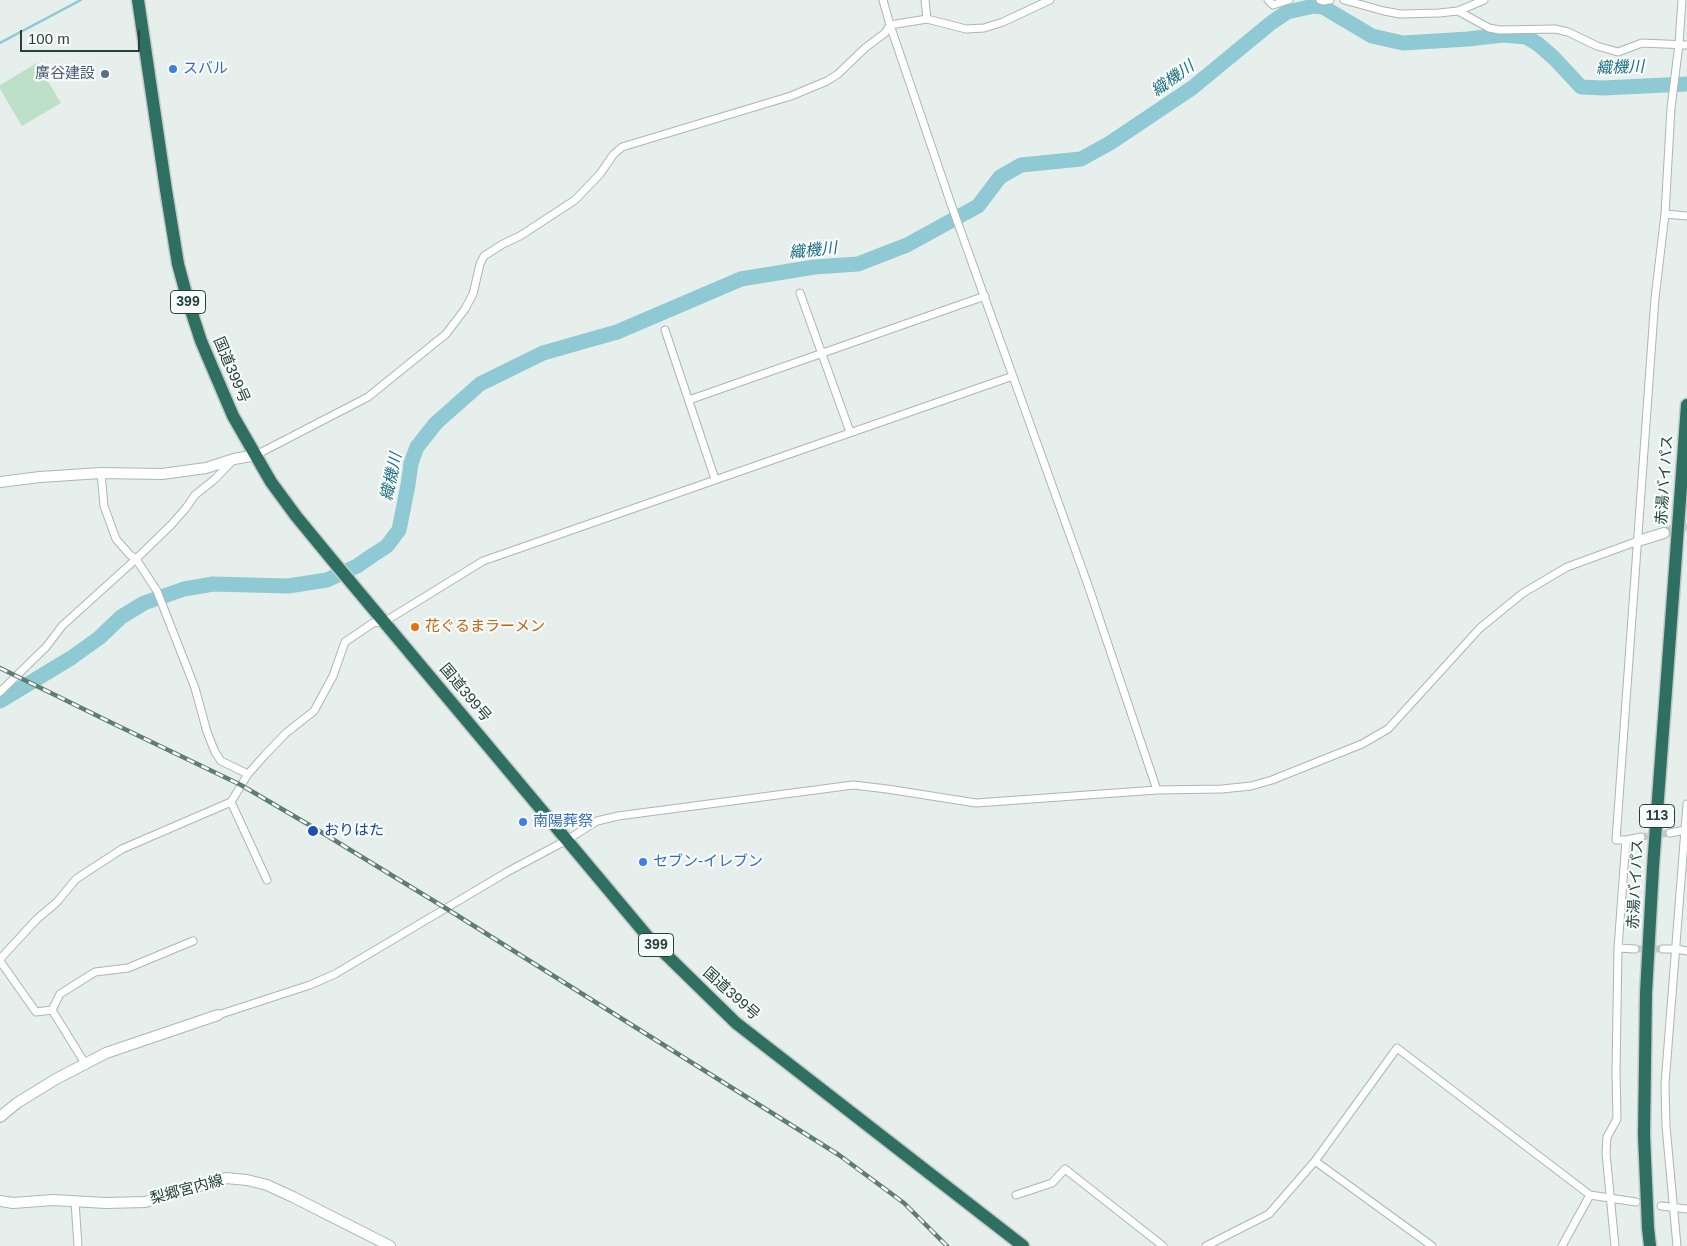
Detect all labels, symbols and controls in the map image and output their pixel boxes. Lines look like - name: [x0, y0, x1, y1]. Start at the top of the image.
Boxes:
- scale bar: [22, 20, 142, 52]
- text: 100 m: [28, 30, 70, 47]
- water label: 織機川: [1148, 57, 1198, 101]
- water label: 織機川: [1596, 58, 1644, 78]
- place label: スバル: [183, 60, 228, 78]
- marker: スバル: [167, 63, 179, 75]
- place label: 廣谷建設: [35, 65, 95, 83]
- marker: 廣谷建設: [99, 68, 111, 80]
- water label: 織機川: [788, 239, 838, 263]
- road number: 399: [170, 290, 206, 314]
- street label: 国道399号: [209, 334, 253, 406]
- street label: 赤湯バイパス: [1653, 434, 1677, 526]
- water label: 織機川: [378, 452, 406, 502]
- place label: 花ぐるまラーメン: [425, 618, 545, 636]
- marker: 花ぐるまラーメン: [409, 621, 421, 633]
- street label: 国道399号: [436, 660, 494, 726]
- road number: 113: [1640, 804, 1674, 828]
- place label: 南陽葬祭: [533, 813, 593, 831]
- marker: 南陽葬祭: [517, 816, 529, 828]
- place label: おりはた: [324, 822, 384, 840]
- marker: おりはた: [306, 824, 320, 838]
- street label: 赤湯バイパス: [1625, 839, 1647, 929]
- place label: セブン-イレブン: [653, 853, 763, 871]
- marker: セブン-イレブン: [637, 856, 649, 868]
- road number: 399: [638, 934, 674, 956]
- street label: 国道399号: [699, 964, 763, 1024]
- street label: 梨郷宮内線: [148, 1172, 226, 1208]

